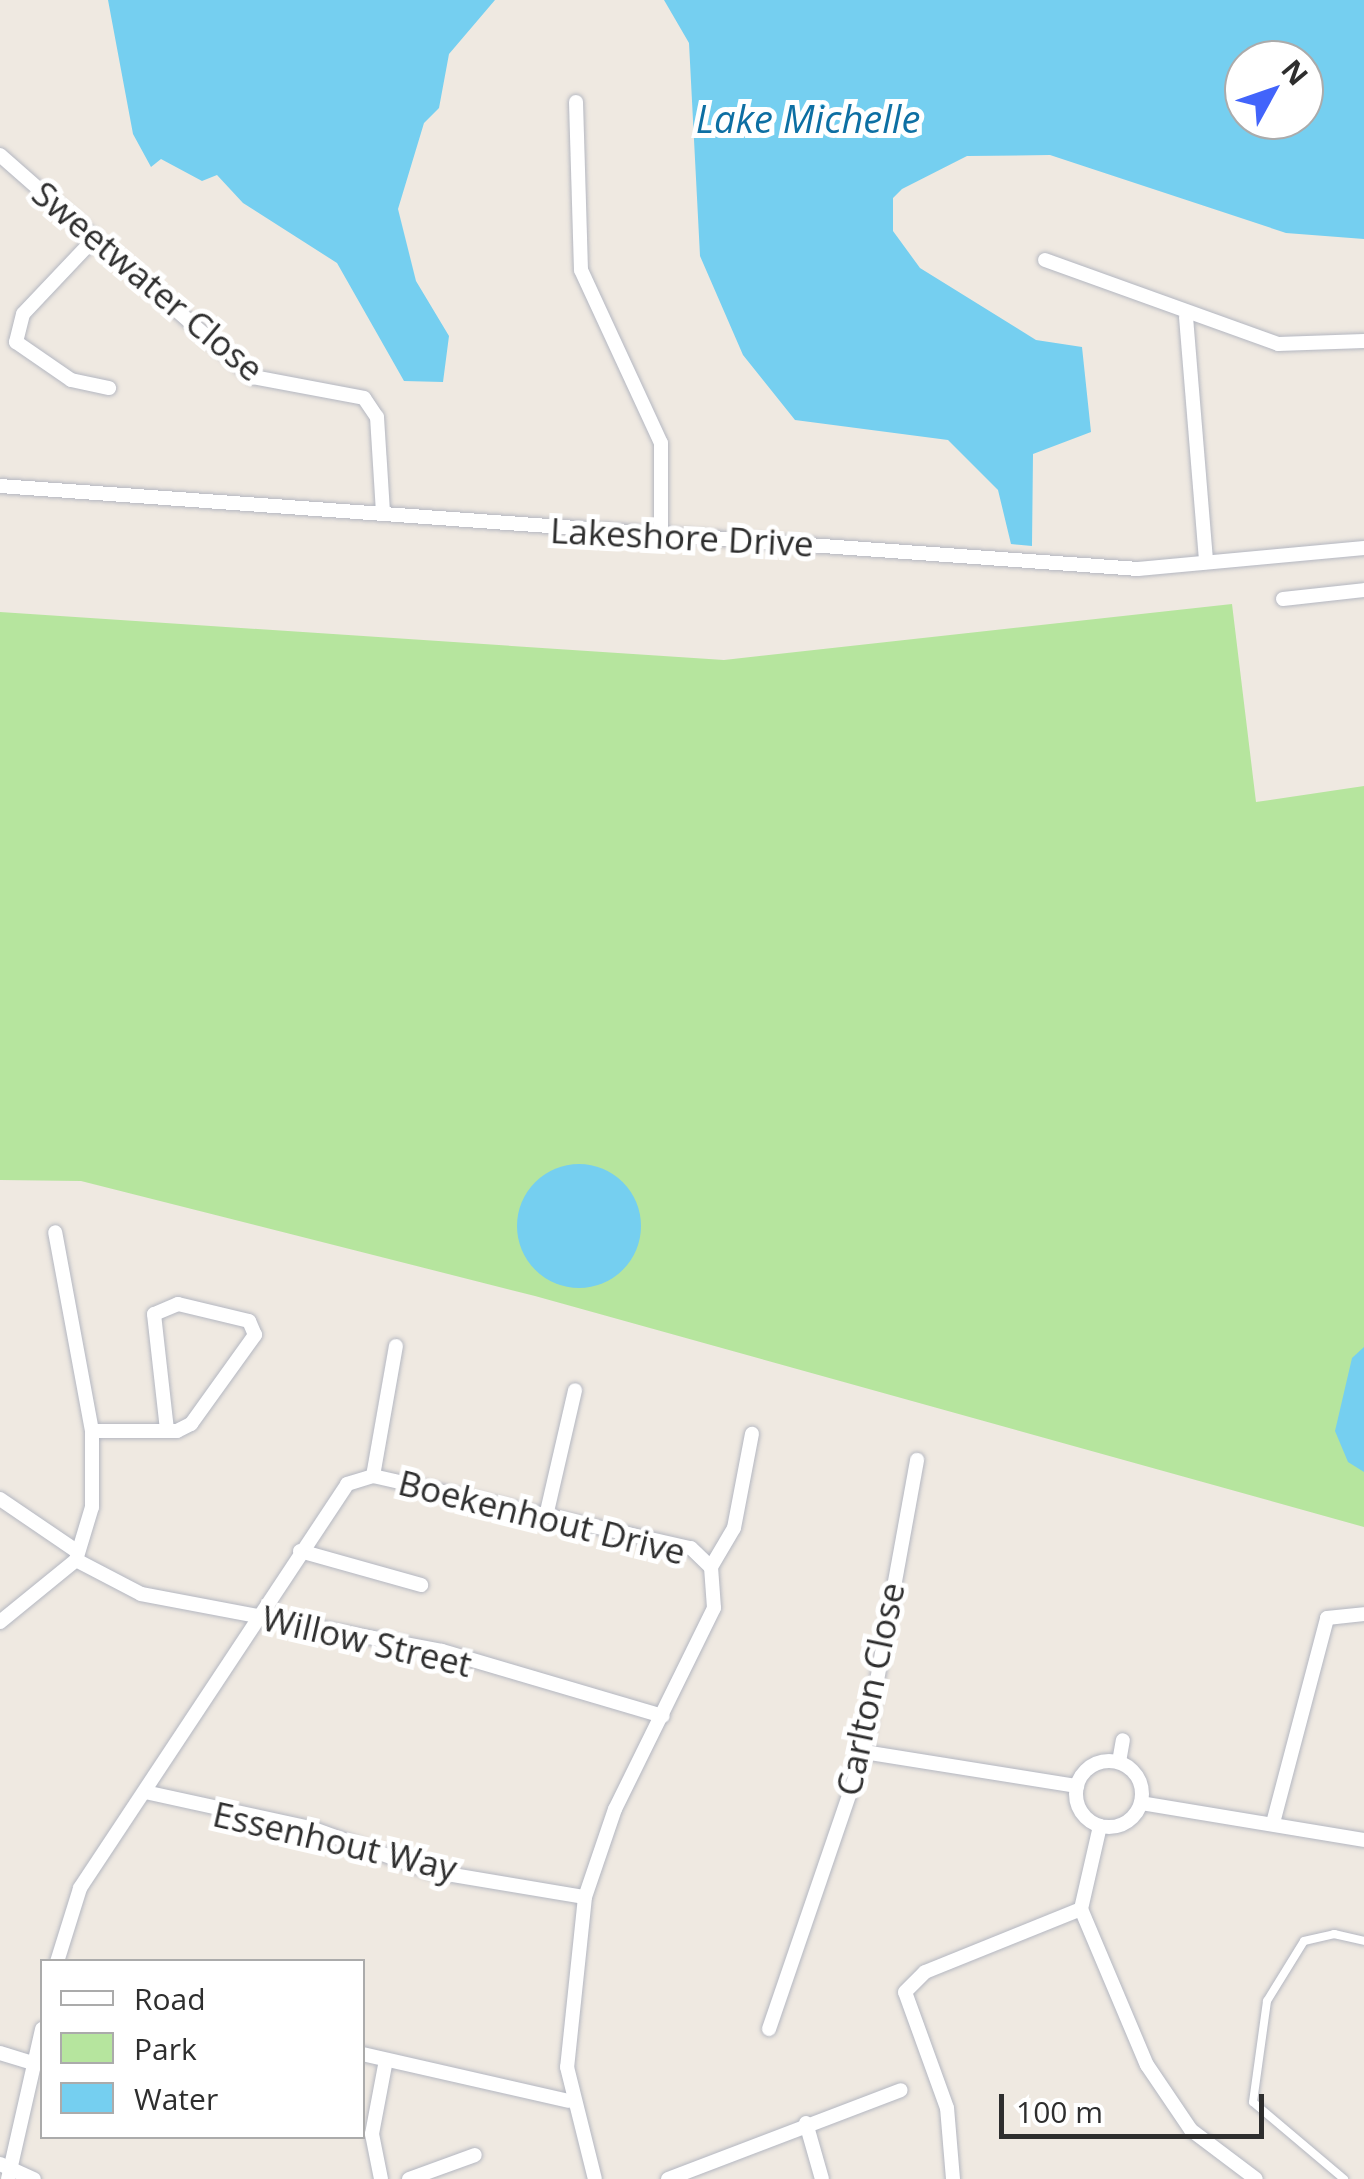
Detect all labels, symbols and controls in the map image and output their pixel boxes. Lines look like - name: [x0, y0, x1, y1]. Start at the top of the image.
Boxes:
- north arrow: [1224, 40, 1324, 140]
- text: N: [1274, 51, 1317, 93]
- water label: Lake Michelle: [696, 96, 920, 142]
- street label: Sweetwater Close: [24, 172, 272, 390]
- street label: Lakeshore Drive: [549, 509, 815, 565]
- street label: Boekenhout Drive: [394, 1461, 690, 1573]
- street label: Carlton Close: [827, 1579, 913, 1799]
- street label: Willow Street: [258, 1596, 476, 1686]
- street label: Essenhout Way: [209, 1793, 461, 1889]
- legend: [40, 1959, 365, 2139]
- text: Road: [134, 1978, 206, 2019]
- text: Park: [134, 2028, 197, 2069]
- scale bar: [1004, 2074, 1269, 2136]
- text: Water: [134, 2078, 218, 2119]
- text: 100 m: [1016, 2091, 1103, 2132]

